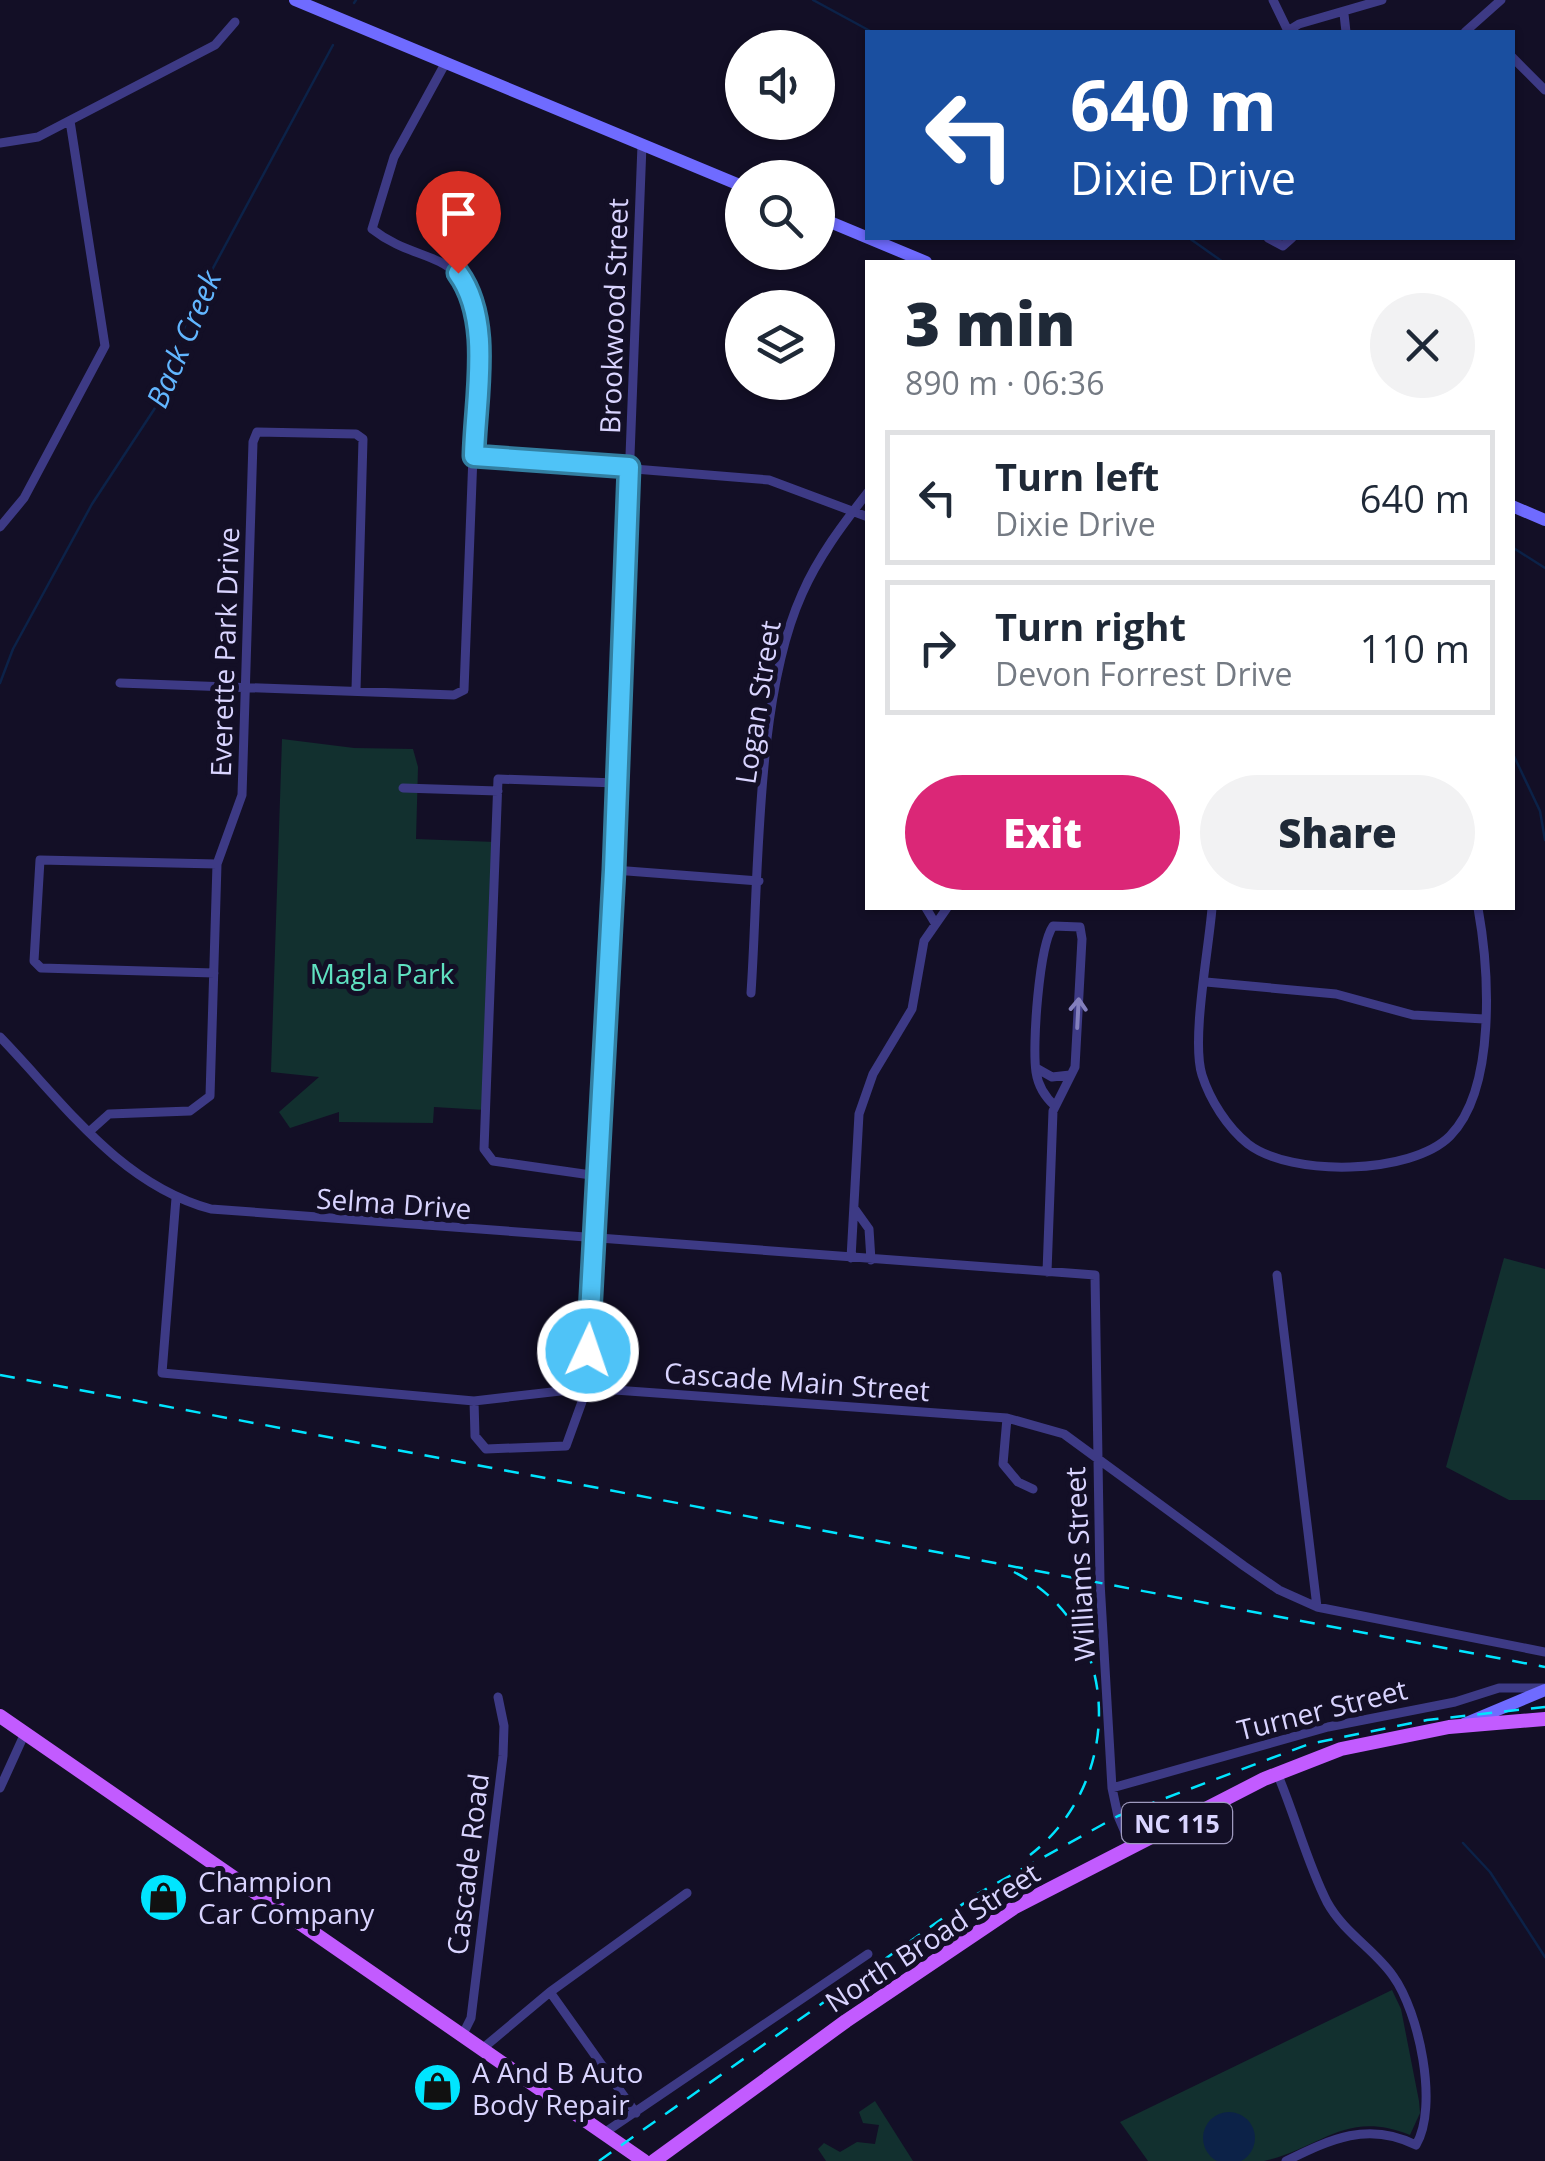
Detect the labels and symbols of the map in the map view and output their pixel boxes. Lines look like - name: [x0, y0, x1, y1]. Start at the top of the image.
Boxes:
- pin: [416, 171, 501, 274]
- street label: Brookwood Street: [590, 197, 636, 435]
- water label: Back Creek: [136, 263, 231, 414]
- street label: Everette Park Drive: [201, 527, 247, 777]
- street label: Logan Street: [725, 618, 789, 786]
- park label: Magla Park: [310, 954, 454, 992]
- one-way arrow: [1069, 998, 1088, 1030]
- street label: Selma Drive: [315, 1179, 473, 1227]
- position arrow: [536, 1299, 640, 1403]
- street label: Cascade Main Street: [663, 1353, 931, 1409]
- street label: Williams Street: [1055, 1466, 1103, 1662]
- street label: Turner Street: [1233, 1670, 1411, 1748]
- street label: Cascade Road: [437, 1771, 497, 1957]
- road number: NC 115: [1122, 1803, 1232, 1843]
- street label: North Broad Street: [818, 1853, 1046, 2021]
- place label: Champion Car Company: [198, 1862, 375, 1932]
- shop icon: Champion Car Company: [137, 1871, 189, 1923]
- place label: A And B Auto Body Repair: [472, 2053, 643, 2123]
- shop icon: A And B Auto Body Repair: [411, 2062, 463, 2114]

